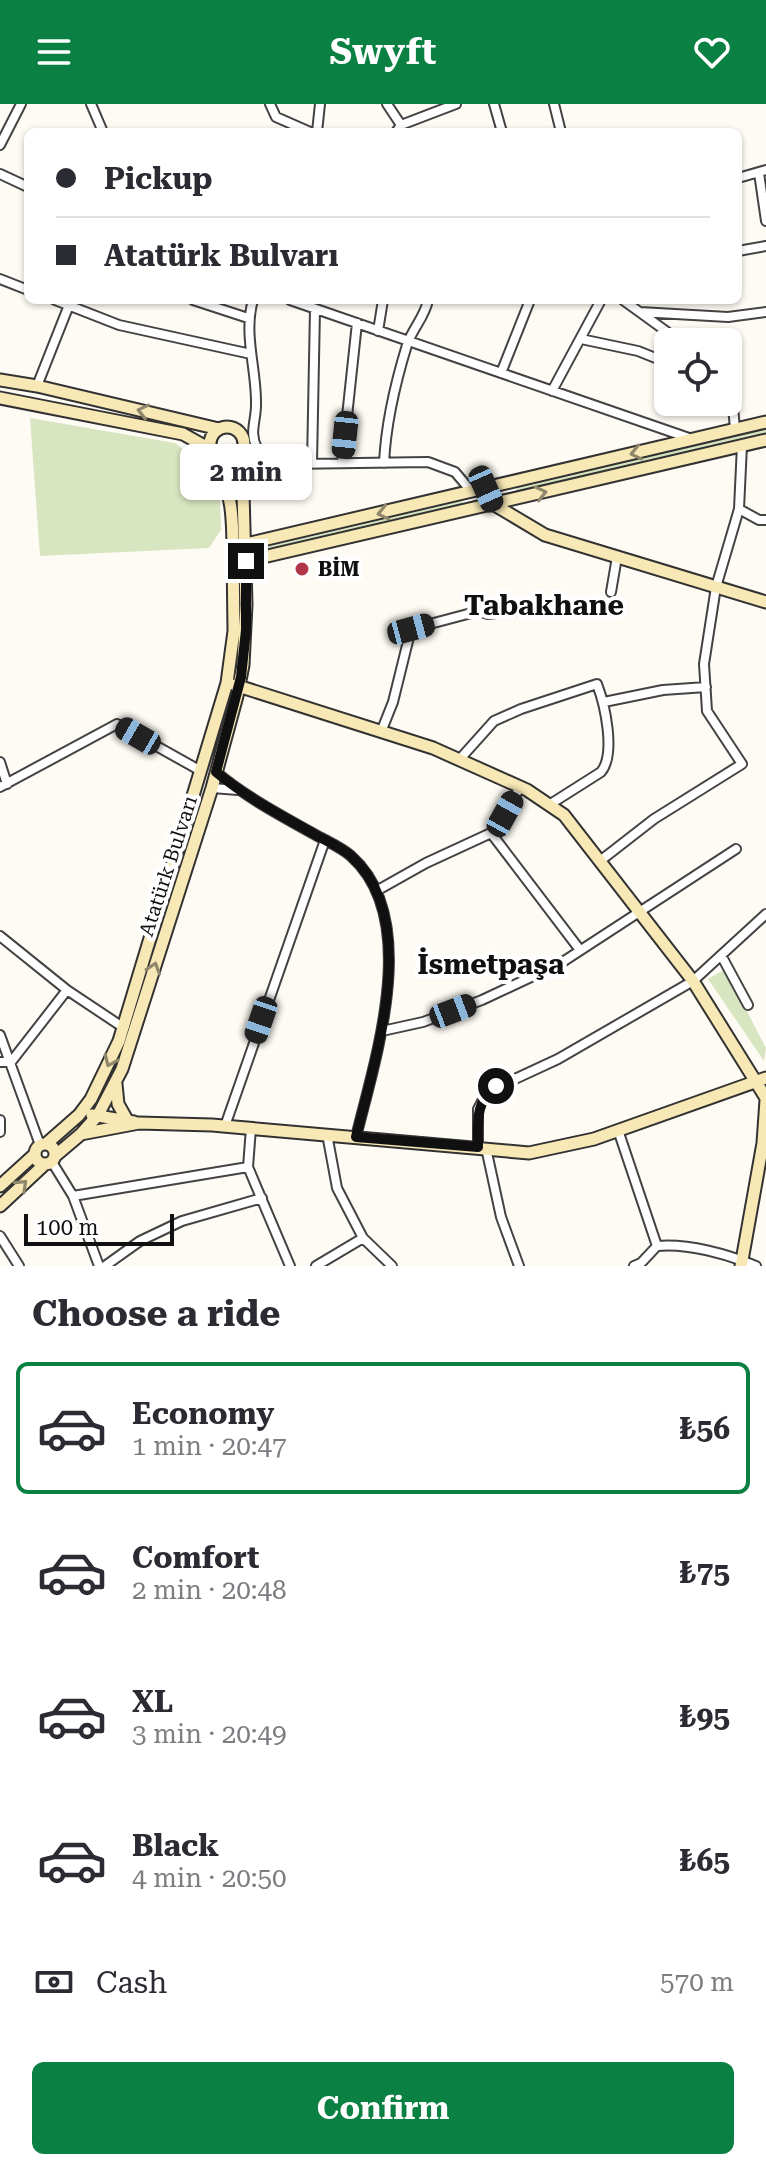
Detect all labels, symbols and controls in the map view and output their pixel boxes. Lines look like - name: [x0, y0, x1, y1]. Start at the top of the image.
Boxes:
- icon: menu: [32, 30, 76, 74]
- icon: heart: [690, 30, 734, 74]
- text: Swyft: [330, 31, 436, 73]
- text: Pickup: [104, 161, 212, 196]
- text: Atatürk Bulvarı: [104, 238, 338, 273]
- map controls: [654, 328, 742, 416]
- button: locate: [654, 328, 742, 416]
- one-way arrow: [137, 403, 151, 420]
- car: [331, 410, 359, 460]
- one-way arrow: [629, 444, 643, 461]
- callout: 2 min: [180, 445, 312, 501]
- text: 2 min: [210, 457, 282, 487]
- car: [465, 462, 507, 516]
- one-way arrow: [533, 485, 547, 502]
- one-way arrow: [376, 504, 390, 521]
- route end: [228, 543, 264, 579]
- place label: BİM: [318, 556, 360, 581]
- marker: BİM: [293, 560, 311, 578]
- district label: Tabakhane: [464, 589, 624, 622]
- car: [385, 611, 437, 647]
- car: [111, 714, 165, 758]
- car: [483, 787, 527, 841]
- street label: Atatürk Bulvarı: [134, 793, 202, 939]
- district label: İsmetpaşa: [418, 947, 565, 981]
- one-way arrow: [145, 962, 161, 976]
- car: [426, 991, 480, 1031]
- car: [242, 993, 280, 1047]
- one-way arrow: [104, 1053, 120, 1068]
- route start: [478, 1068, 514, 1104]
- one-way arrow: [13, 1181, 28, 1195]
- scale bar: [24, 1210, 174, 1246]
- text: 100 m: [36, 1215, 99, 1240]
- text: Choose a ride: [32, 1293, 280, 1335]
- icon: car: [36, 1392, 108, 1464]
- text: Economy: [132, 1396, 274, 1431]
- text: ₺56: [680, 1411, 730, 1446]
- text: 1 min · 20:47: [132, 1431, 287, 1461]
- icon: car: [36, 1536, 108, 1608]
- text: Comfort: [132, 1540, 259, 1575]
- text: ₺75: [680, 1555, 730, 1590]
- text: 2 min · 20:48: [132, 1575, 287, 1605]
- icon: car: [36, 1680, 108, 1752]
- text: XL: [132, 1684, 173, 1719]
- text: ₺95: [680, 1699, 730, 1734]
- text: 3 min · 20:49: [132, 1719, 287, 1749]
- icon: car: [36, 1824, 108, 1896]
- text: Black: [132, 1828, 219, 1863]
- text: ₺65: [680, 1843, 730, 1878]
- text: 4 min · 20:50: [132, 1863, 287, 1893]
- icon: cash: [32, 1960, 76, 2004]
- text: Cash: [96, 1965, 167, 2000]
- text: 570 m: [660, 1967, 734, 1997]
- button: Confirm: [32, 2062, 734, 2154]

